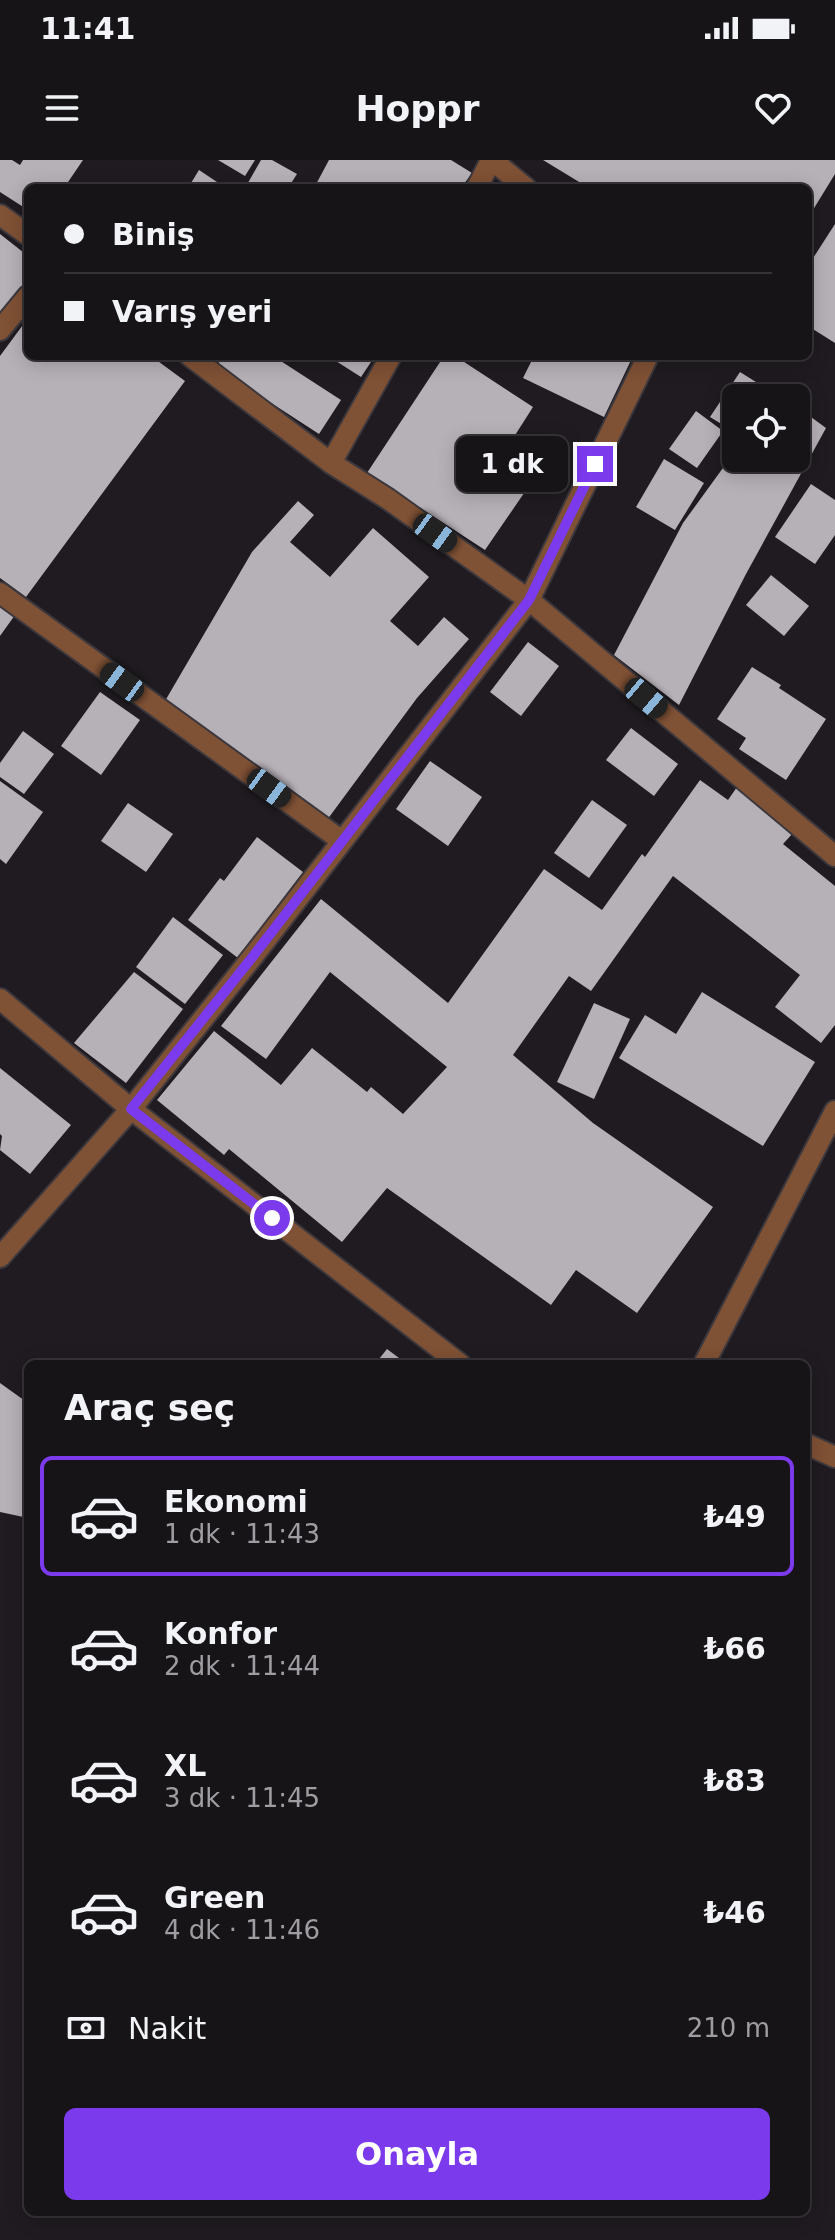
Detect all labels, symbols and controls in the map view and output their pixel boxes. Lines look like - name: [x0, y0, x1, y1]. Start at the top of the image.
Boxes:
- text: 11:41: [40, 11, 136, 46]
- icon: menu: [40, 86, 84, 130]
- icon: heart: [751, 86, 795, 130]
- text: Hoppr: [355, 88, 480, 129]
- text: Biniş: [112, 217, 195, 252]
- text: Varış yeri: [112, 294, 272, 329]
- map controls: [722, 384, 810, 472]
- button: locate: [722, 384, 810, 472]
- callout: 1 dk: [455, 436, 567, 492]
- route end: [577, 446, 613, 482]
- text: 1 dk: [480, 449, 544, 479]
- car: [409, 509, 461, 557]
- car: [96, 658, 148, 706]
- car: [620, 673, 672, 723]
- car: [243, 764, 295, 812]
- route start: [254, 1200, 290, 1236]
- text: Araç seç: [64, 1387, 235, 1428]
- icon: car: [68, 1480, 140, 1552]
- text: Ekonomi: [164, 1484, 308, 1519]
- text: ₺49: [703, 1499, 766, 1534]
- text: 1 dk · 11:43: [164, 1519, 320, 1549]
- icon: car: [68, 1612, 140, 1684]
- text: Konfor: [164, 1616, 277, 1651]
- text: ₺66: [703, 1631, 766, 1666]
- text: 2 dk · 11:44: [164, 1651, 320, 1681]
- icon: car: [68, 1744, 140, 1816]
- text: XL: [164, 1748, 206, 1783]
- text: ₺83: [703, 1763, 766, 1798]
- text: 3 dk · 11:45: [164, 1783, 320, 1813]
- icon: car: [68, 1876, 140, 1948]
- text: Green: [164, 1880, 265, 1915]
- text: ₺46: [703, 1895, 766, 1930]
- text: 4 dk · 11:46: [164, 1915, 320, 1945]
- icon: cash: [64, 2006, 108, 2050]
- text: Nakit: [128, 2011, 206, 2046]
- text: 210 m: [687, 2013, 770, 2043]
- button: Onayla: [64, 2108, 770, 2200]

